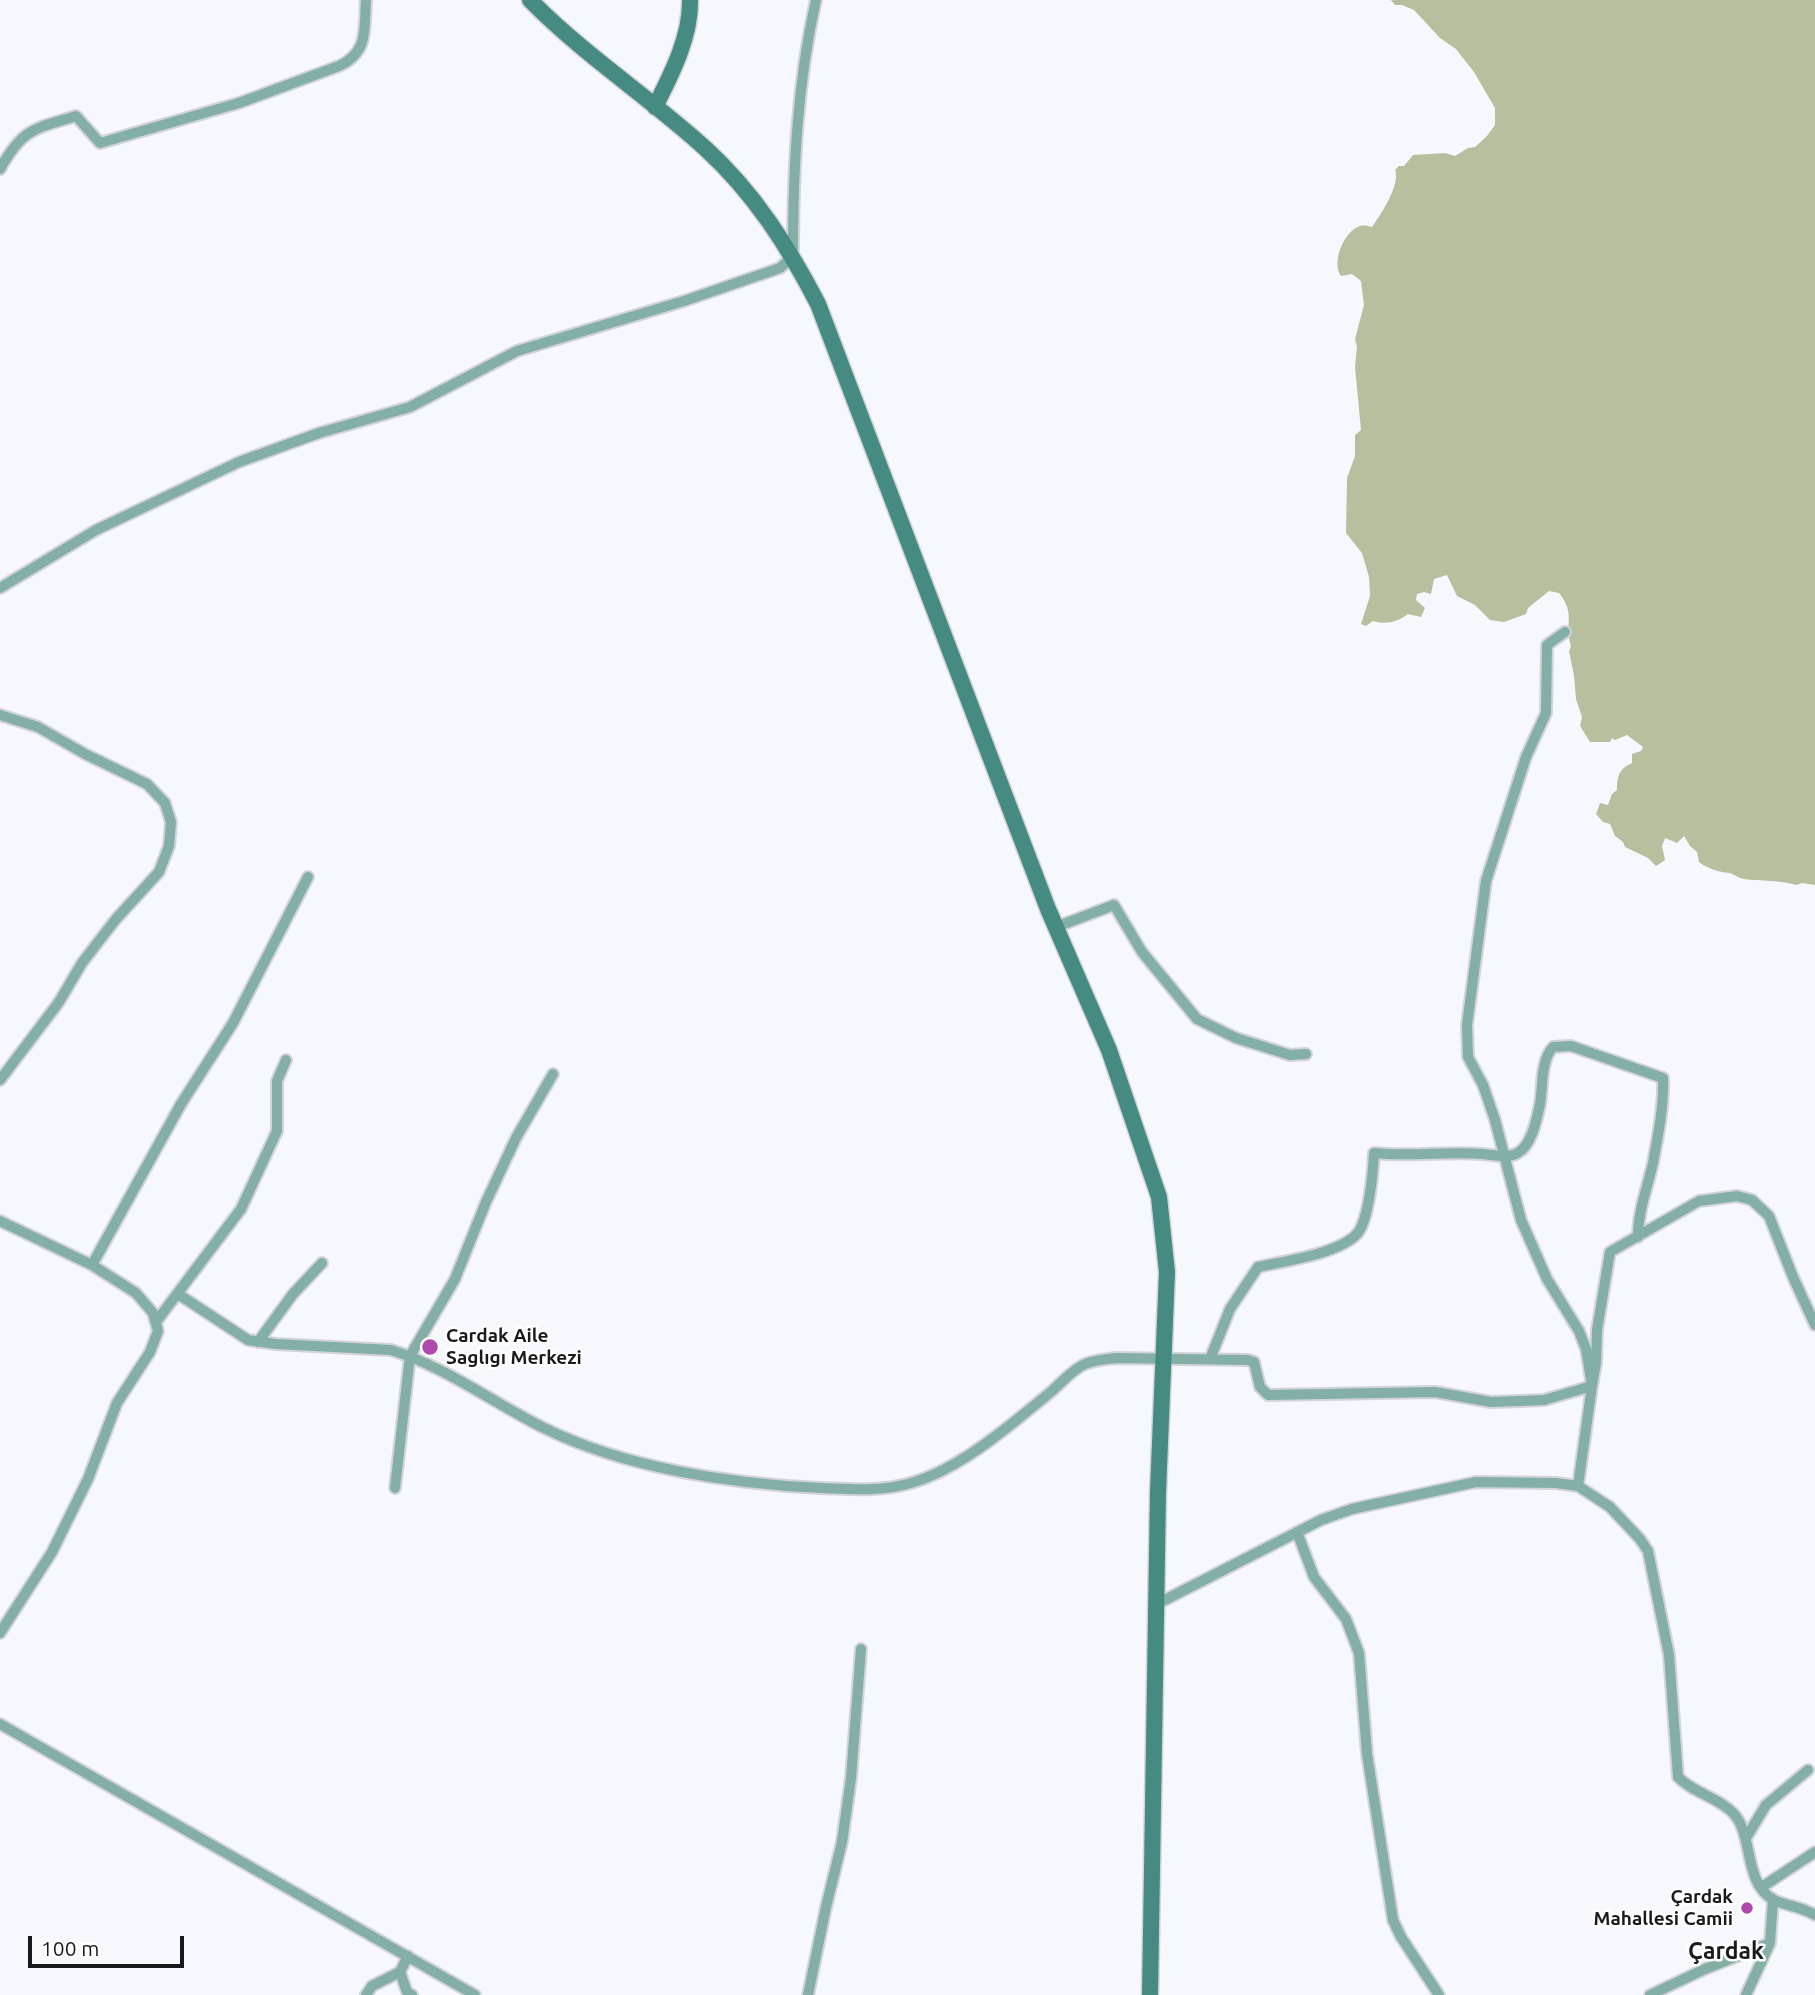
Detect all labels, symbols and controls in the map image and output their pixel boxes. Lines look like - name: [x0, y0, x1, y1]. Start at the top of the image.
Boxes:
- place label: Cardak Aile Saglıgı Merkezi: [446, 1325, 582, 1369]
- marker: Cardak Aile Saglıgı Merkezi: [420, 1337, 440, 1357]
- place label: Çardak Mahallesi Camii: [1594, 1886, 1733, 1930]
- marker: Çardak Mahallesi Camii: [1739, 1900, 1755, 1916]
- scale bar: [32, 1922, 187, 1966]
- text: 100 m: [41, 1936, 99, 1960]
- district label: Çardak: [1688, 1937, 1764, 1965]

